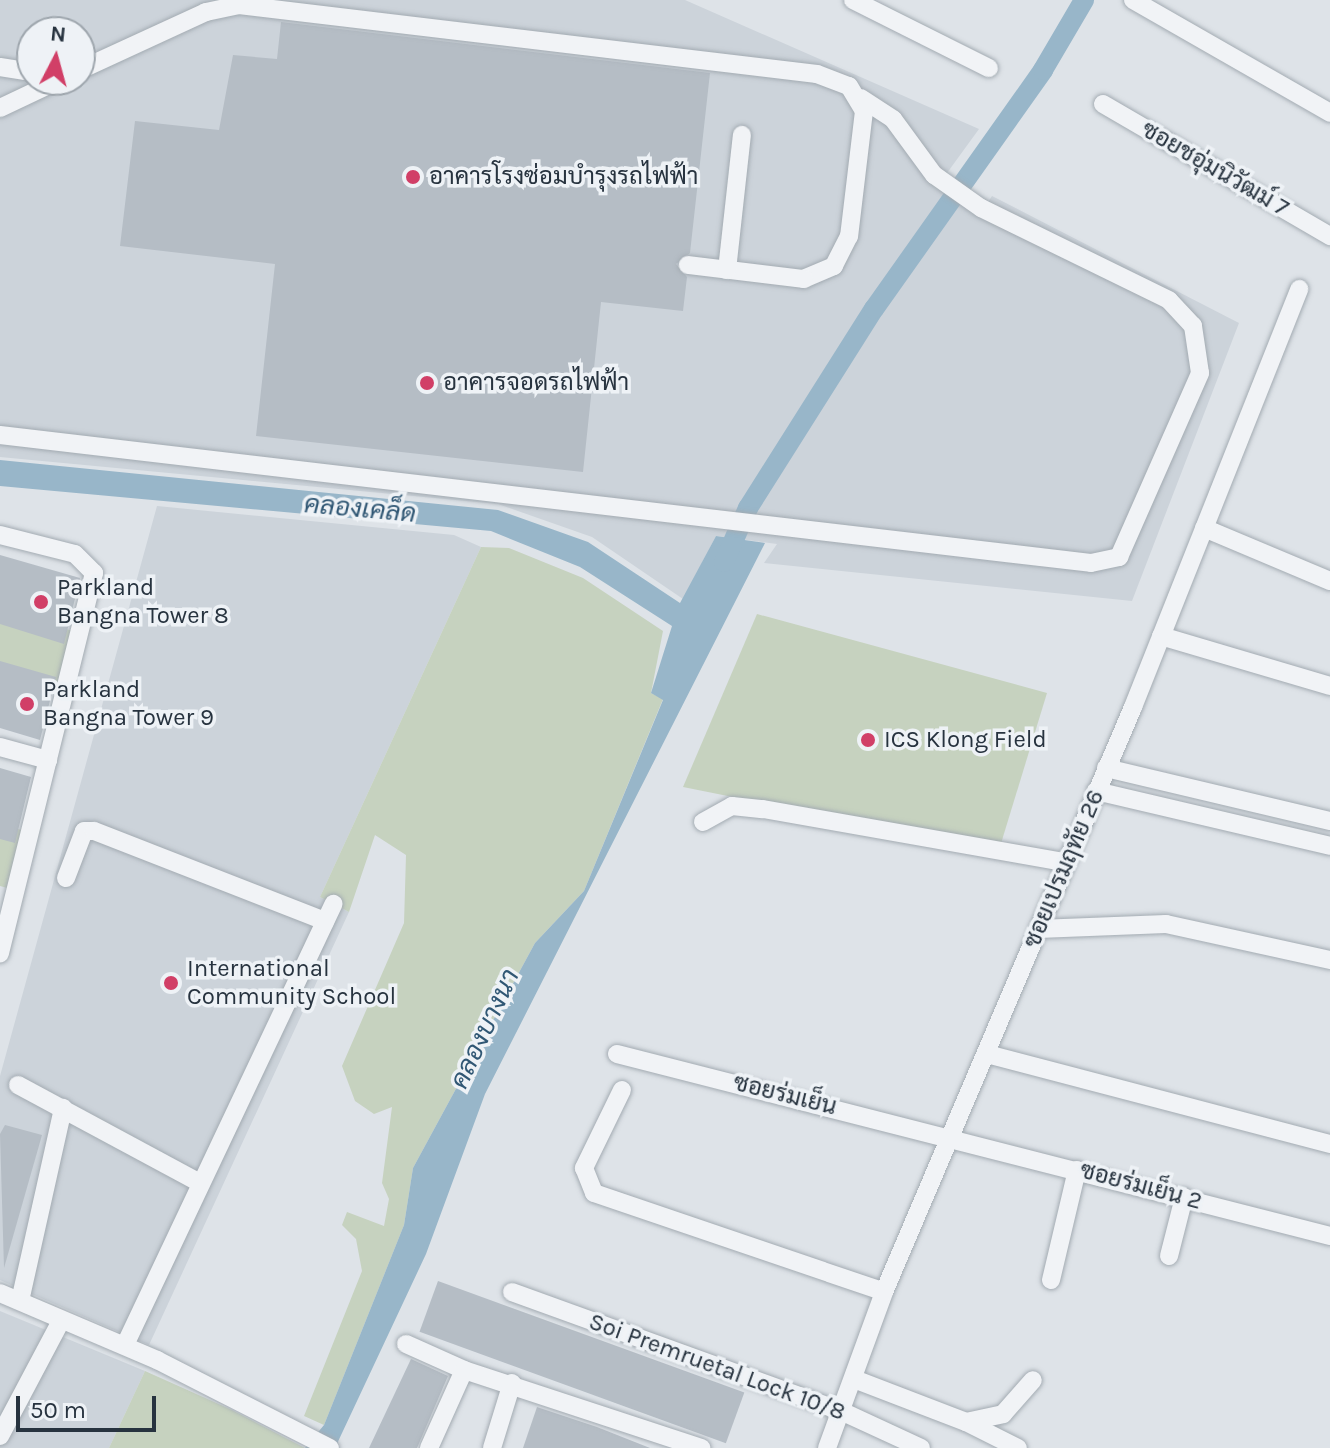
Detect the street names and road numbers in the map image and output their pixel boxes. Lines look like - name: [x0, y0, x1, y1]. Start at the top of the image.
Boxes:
- street label: ซอยชอุ่มนิวัฒม์ 7: [1136, 115, 1294, 223]
- street label: ซอยเปรมฤทัย 26: [1018, 786, 1110, 952]
- street label: ซอยร่มเย็น: [730, 1068, 840, 1122]
- street label: ซอยร่มเย็น 2: [1077, 1156, 1205, 1216]
- street label: Soi Premruetal Lock 10/8: [585, 1307, 849, 1427]

